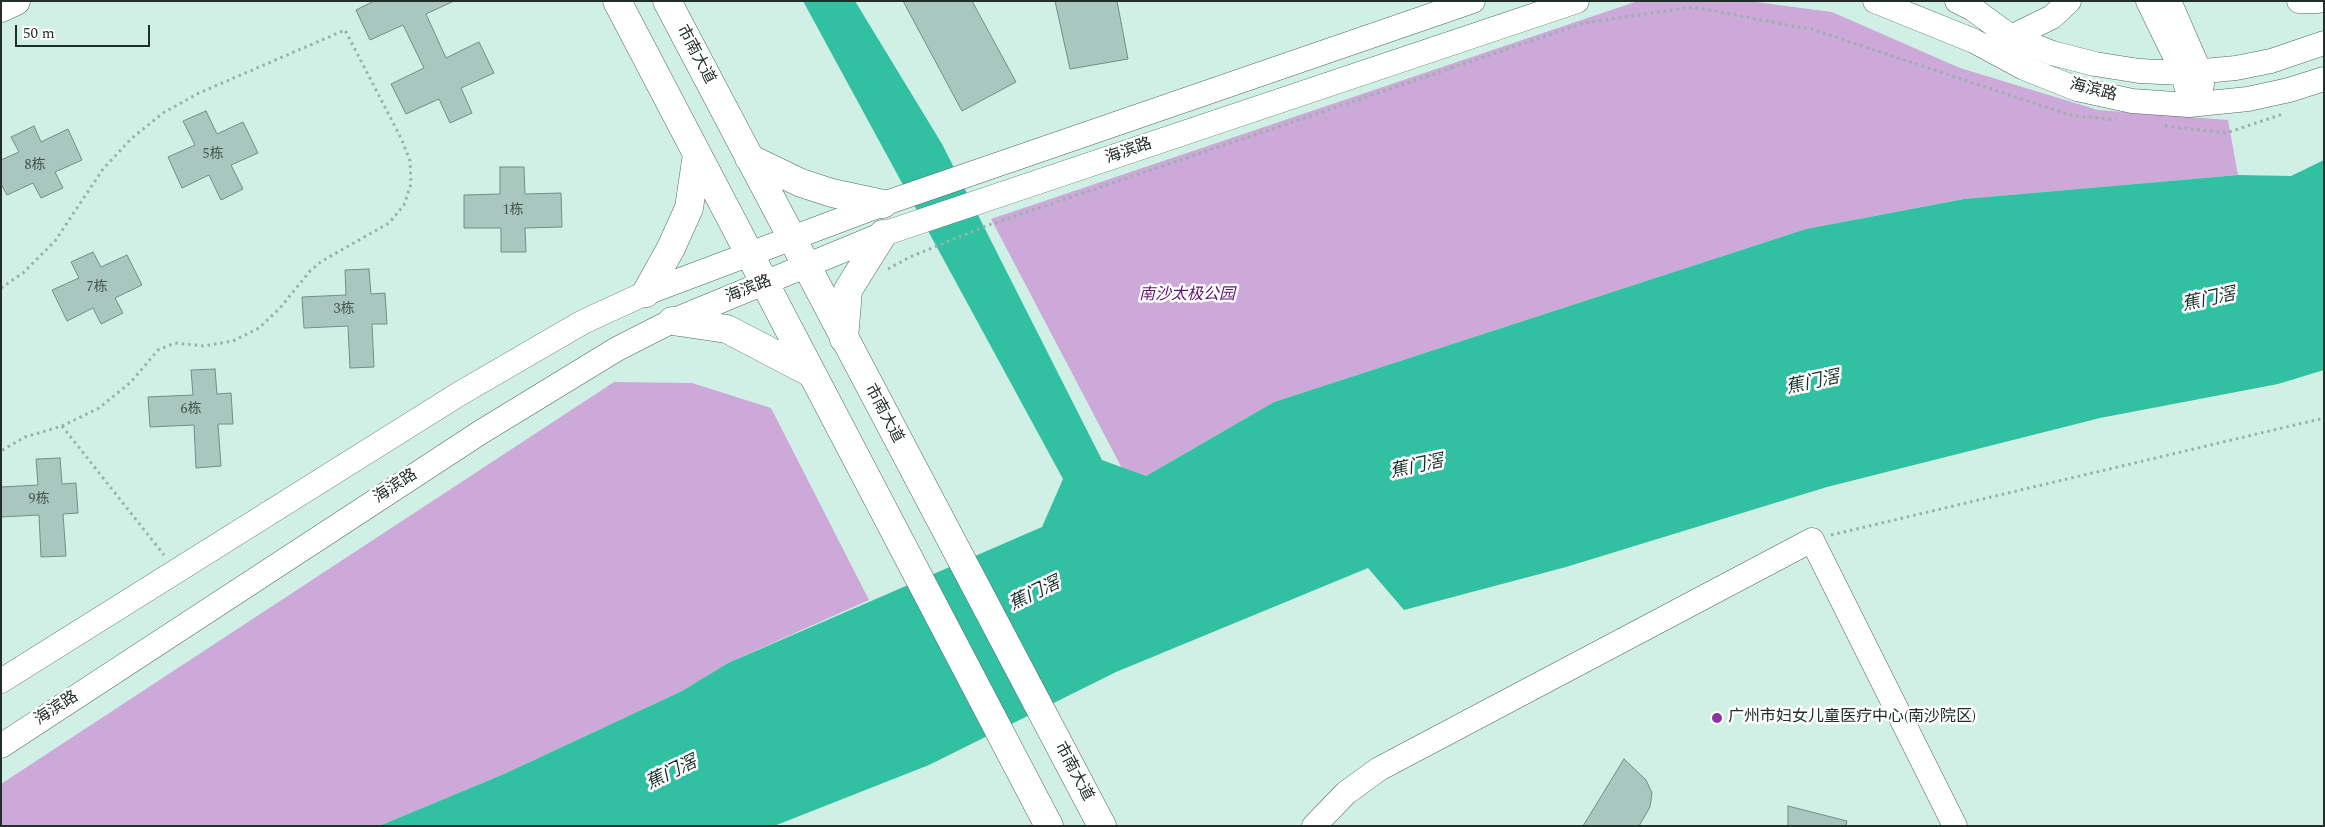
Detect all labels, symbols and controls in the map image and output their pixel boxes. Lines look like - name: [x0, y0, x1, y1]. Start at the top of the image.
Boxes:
- scale bar: [18, 15, 152, 47]
- text: 50 m: [23, 22, 55, 45]
- street label: 市南大道: [672, 22, 718, 88]
- street label: 海滨路: [2067, 76, 2119, 106]
- street label: 海滨路: [1103, 135, 1155, 169]
- house number: 5栋: [203, 147, 223, 163]
- house number: 8栋: [25, 158, 45, 174]
- house number: 1栋: [503, 203, 523, 219]
- street label: 海滨路: [723, 272, 775, 308]
- house number: 7栋: [87, 280, 107, 296]
- water label: 蕉门滘: [2180, 285, 2238, 317]
- park label: 南沙太极公园: [1139, 286, 1235, 306]
- house number: 3栋: [334, 302, 354, 318]
- water label: 蕉门滘: [1784, 368, 1842, 400]
- street label: 市南大道: [860, 381, 906, 447]
- house number: 6栋: [181, 402, 201, 418]
- water label: 蕉门滘: [1388, 452, 1446, 484]
- street label: 海滨路: [371, 466, 421, 508]
- house number: 9栋: [29, 492, 49, 508]
- water label: 蕉门滘: [1006, 573, 1064, 617]
- street label: 海滨路: [32, 688, 82, 730]
- place label: 广州市妇女儿童医疗中心(南沙院区): [1728, 708, 1976, 728]
- marker: 广州市妇女儿童医疗中心(南沙院区): [1710, 711, 1724, 725]
- street label: 市南大道: [1050, 739, 1096, 805]
- water label: 蕉门滘: [643, 752, 701, 796]

